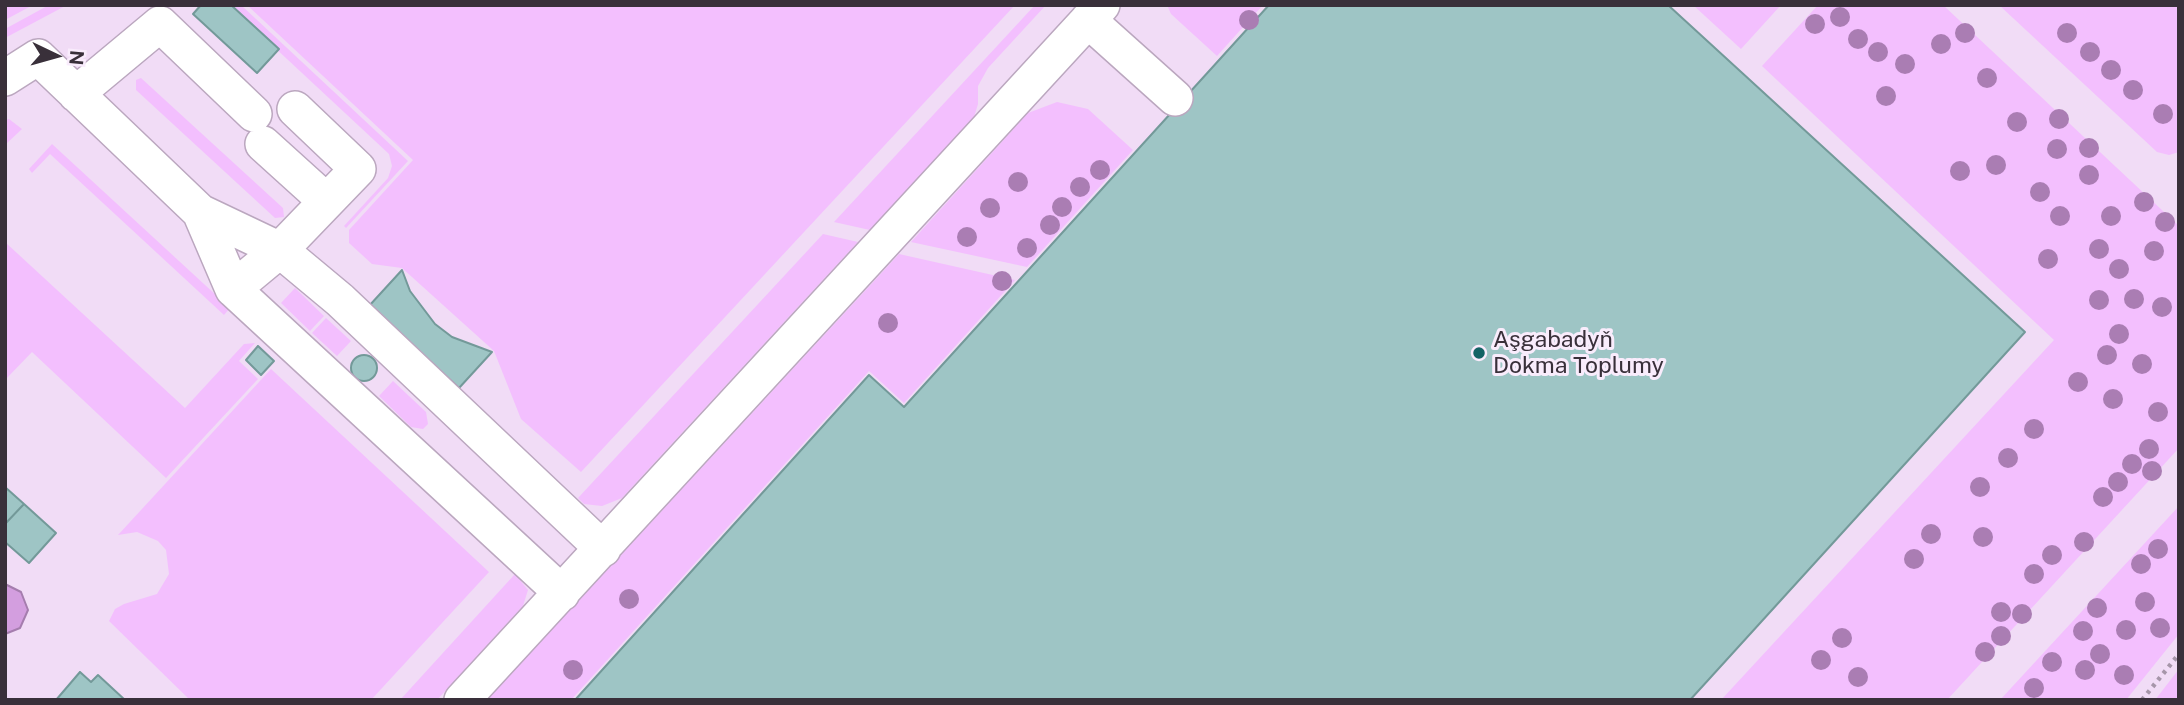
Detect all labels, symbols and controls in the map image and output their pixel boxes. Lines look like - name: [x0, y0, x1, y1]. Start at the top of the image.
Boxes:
- north arrow: [21, 21, 91, 91]
- text: N: [65, 49, 89, 66]
- place label: Aşgabadyň Dokma Toplumy: [1493, 326, 1664, 380]
- marker: Aşgabadyň Dokma Toplumy: [1471, 345, 1487, 361]

